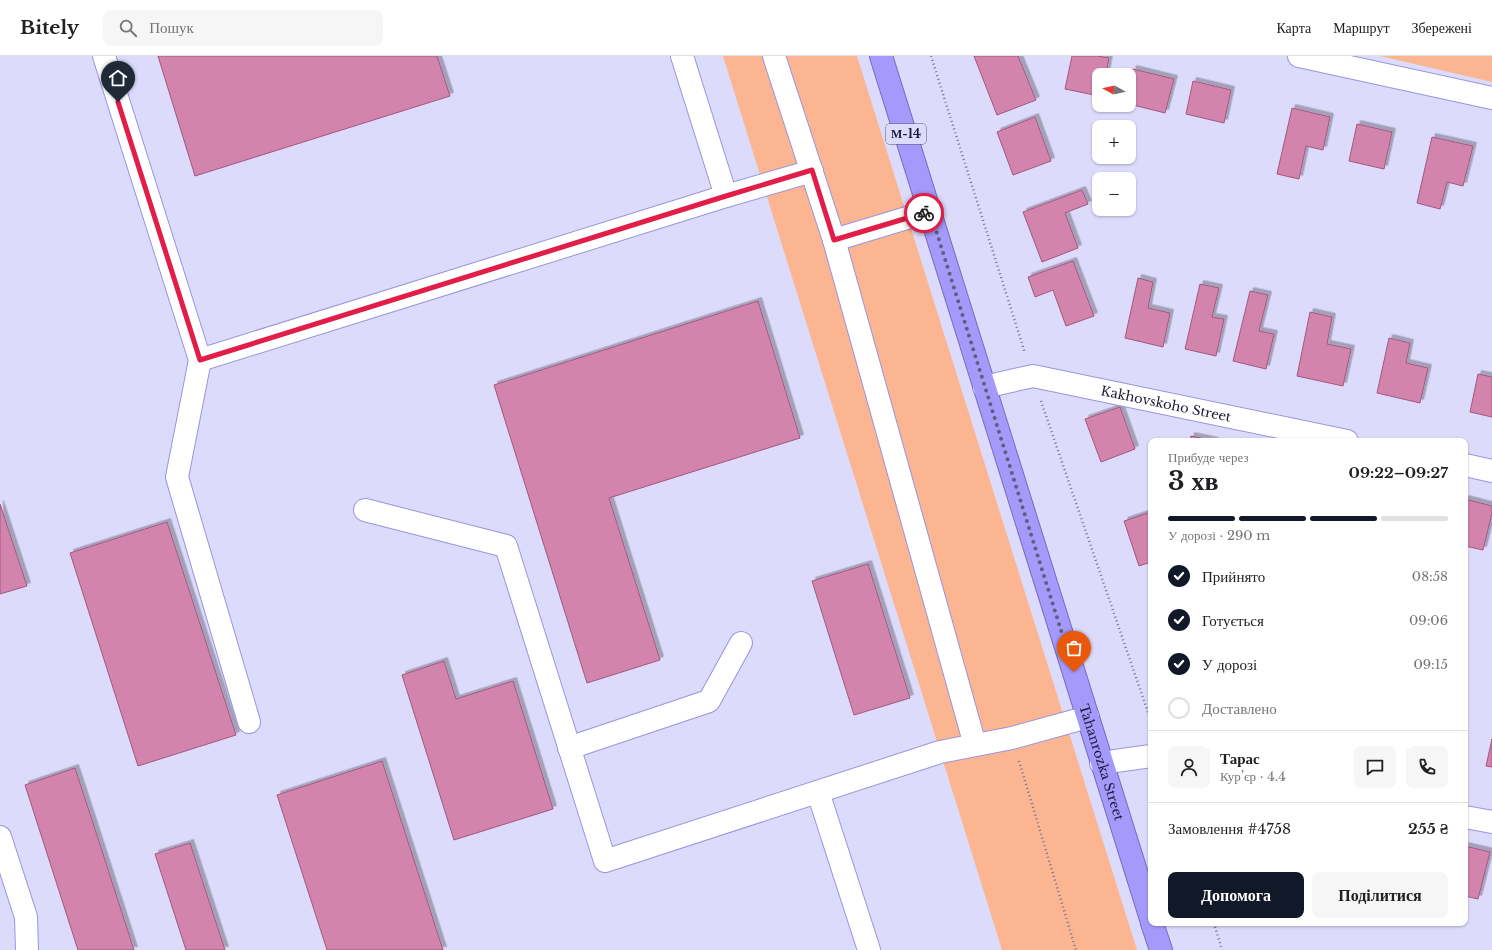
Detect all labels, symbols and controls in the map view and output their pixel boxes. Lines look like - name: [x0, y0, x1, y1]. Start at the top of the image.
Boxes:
- search box: [103, 10, 383, 46]
- text: Bitely: [20, 16, 79, 39]
- icon: search: [117, 17, 139, 39]
- text: Пошук: [149, 18, 194, 37]
- text: Карта: [1276, 19, 1311, 37]
- text: Маршрут: [1333, 19, 1390, 37]
- text: Збережені: [1412, 19, 1472, 37]
- pin: [101, 61, 135, 102]
- icon: home: [107, 67, 129, 89]
- north arrow: [1092, 68, 1136, 112]
- map controls: [1092, 68, 1136, 216]
- button: +: [1092, 120, 1136, 164]
- road number: М-14: [886, 124, 926, 144]
- button: −: [1092, 172, 1136, 216]
- courier: [904, 193, 944, 233]
- icon: bike: [913, 202, 935, 224]
- street label: Kakhovskoho Street: [1099, 382, 1233, 426]
- text: Прибуде через: [1168, 449, 1249, 466]
- text: 09:22–09:27: [1349, 463, 1448, 482]
- text: 3 хв: [1168, 465, 1219, 497]
- text: У дорозі · 290 m: [1168, 527, 1270, 544]
- icon: check: [1168, 565, 1190, 587]
- text: Прийнято: [1202, 567, 1265, 586]
- text: 08:58: [1412, 568, 1448, 585]
- icon: check: [1168, 609, 1190, 631]
- text: Готується: [1202, 611, 1264, 630]
- text: 09:06: [1409, 612, 1448, 629]
- pin: [1057, 631, 1091, 672]
- icon: bag: [1063, 637, 1085, 659]
- icon: check: [1168, 653, 1190, 675]
- text: У дорозі: [1202, 655, 1257, 674]
- text: 09:15: [1413, 656, 1448, 673]
- text: Доставлено: [1202, 699, 1277, 718]
- street label: Tahanrozka Street: [1075, 702, 1128, 823]
- button: person: [1168, 746, 1210, 788]
- button: chat: [1354, 746, 1396, 788]
- button: phone: [1406, 746, 1448, 788]
- text: Тарас: [1220, 749, 1260, 768]
- text: Кур’єр · 4.4: [1220, 768, 1286, 785]
- text: Замовлення #4758: [1168, 819, 1291, 838]
- text: 255 ₴: [1408, 819, 1448, 838]
- button: Допомога: [1168, 872, 1304, 918]
- button: Поділитися: [1312, 872, 1448, 918]

